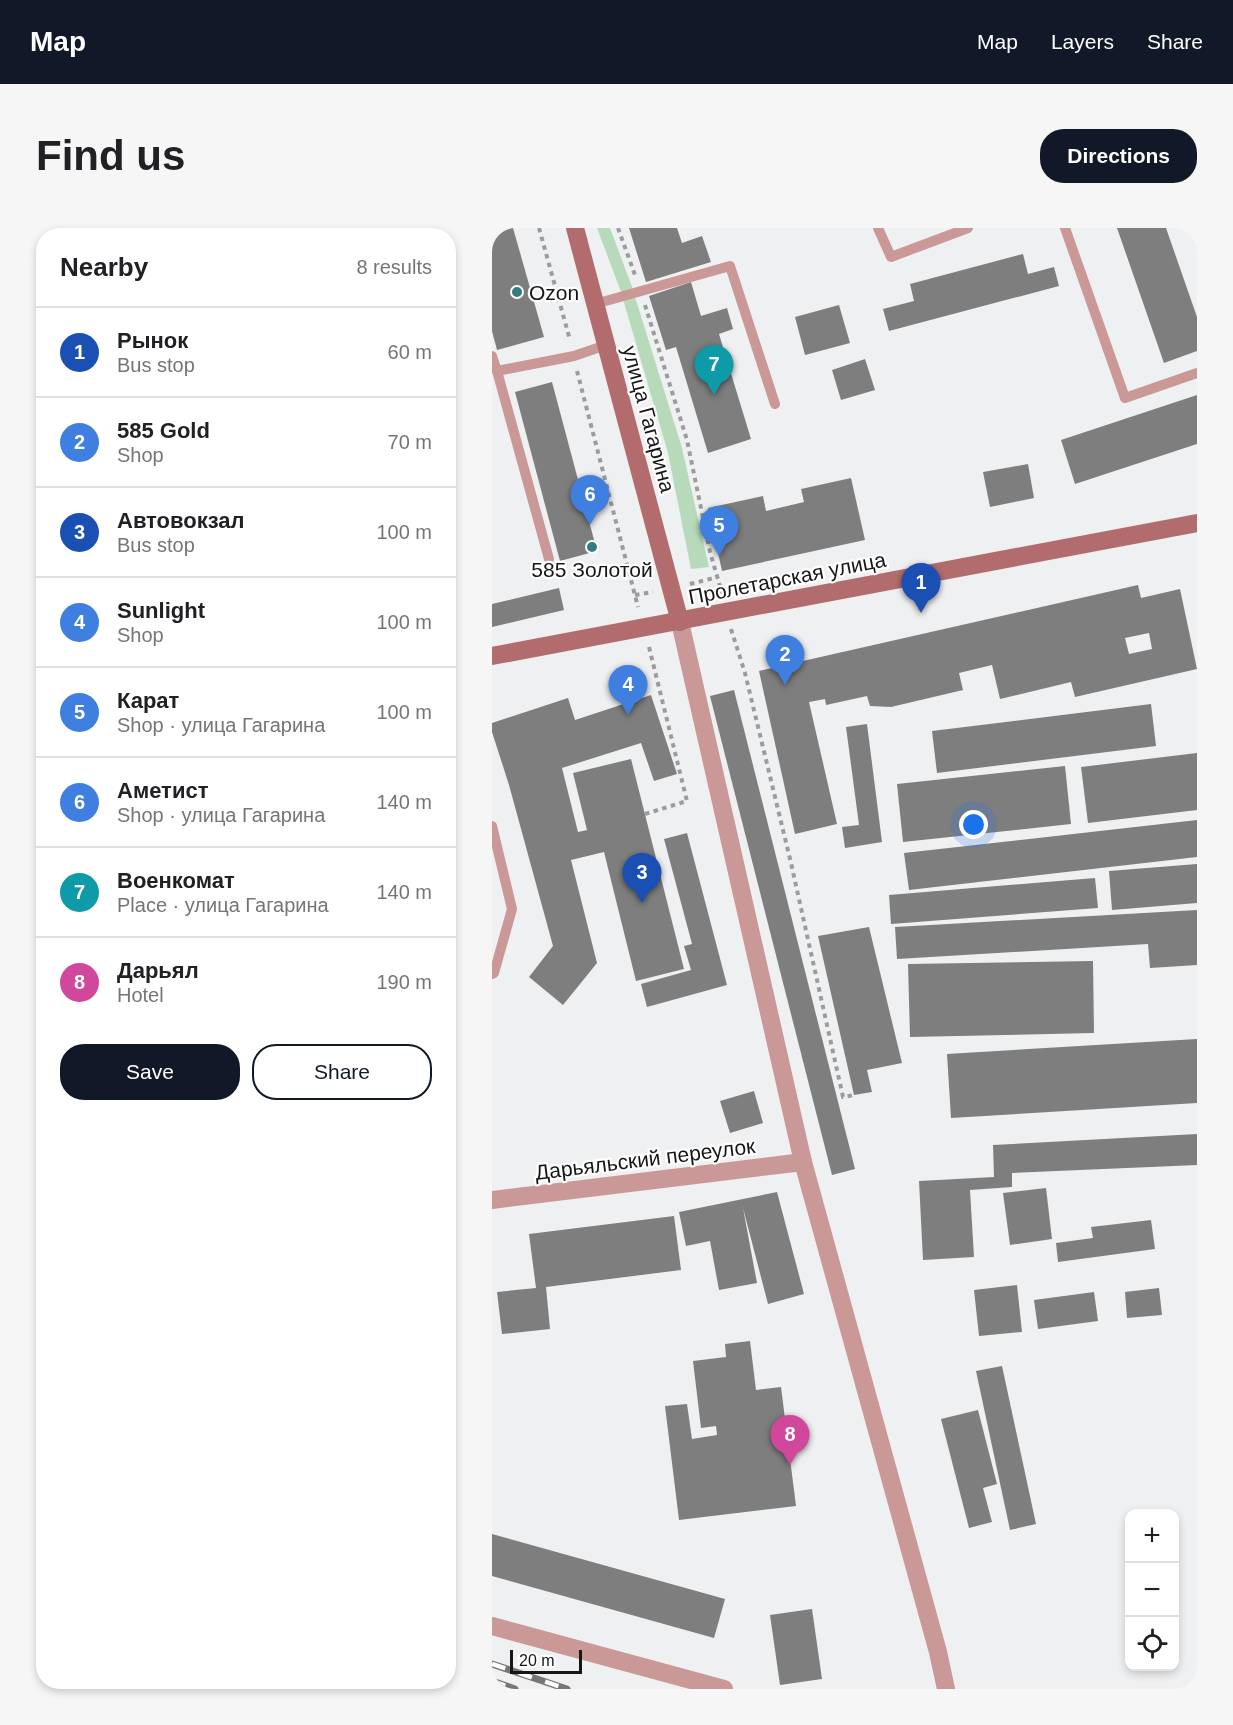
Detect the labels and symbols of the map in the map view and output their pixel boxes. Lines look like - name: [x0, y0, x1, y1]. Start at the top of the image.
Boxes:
- place label: Ozon: [529, 281, 579, 304]
- marker: Ozon: [510, 285, 524, 299]
- street label: улица Гагарина: [618, 343, 680, 495]
- pin: 7: [694, 346, 734, 395]
- pin: 6: [570, 476, 610, 525]
- pin: 5: [700, 506, 738, 556]
- marker: 585 Золотой: [585, 540, 599, 554]
- street label: Пролетарская улица: [686, 547, 888, 608]
- place label: 585 Золотой: [531, 558, 653, 581]
- pin: 1: [902, 564, 940, 613]
- pin: 2: [766, 636, 804, 685]
- pin: 4: [608, 666, 648, 715]
- your location: [959, 810, 988, 839]
- pin: 3: [622, 854, 662, 903]
- street label: Дарьяльский переулок: [534, 1134, 757, 1184]
- pin: 8: [770, 1416, 810, 1465]
- scale bar: [510, 1647, 582, 1674]

